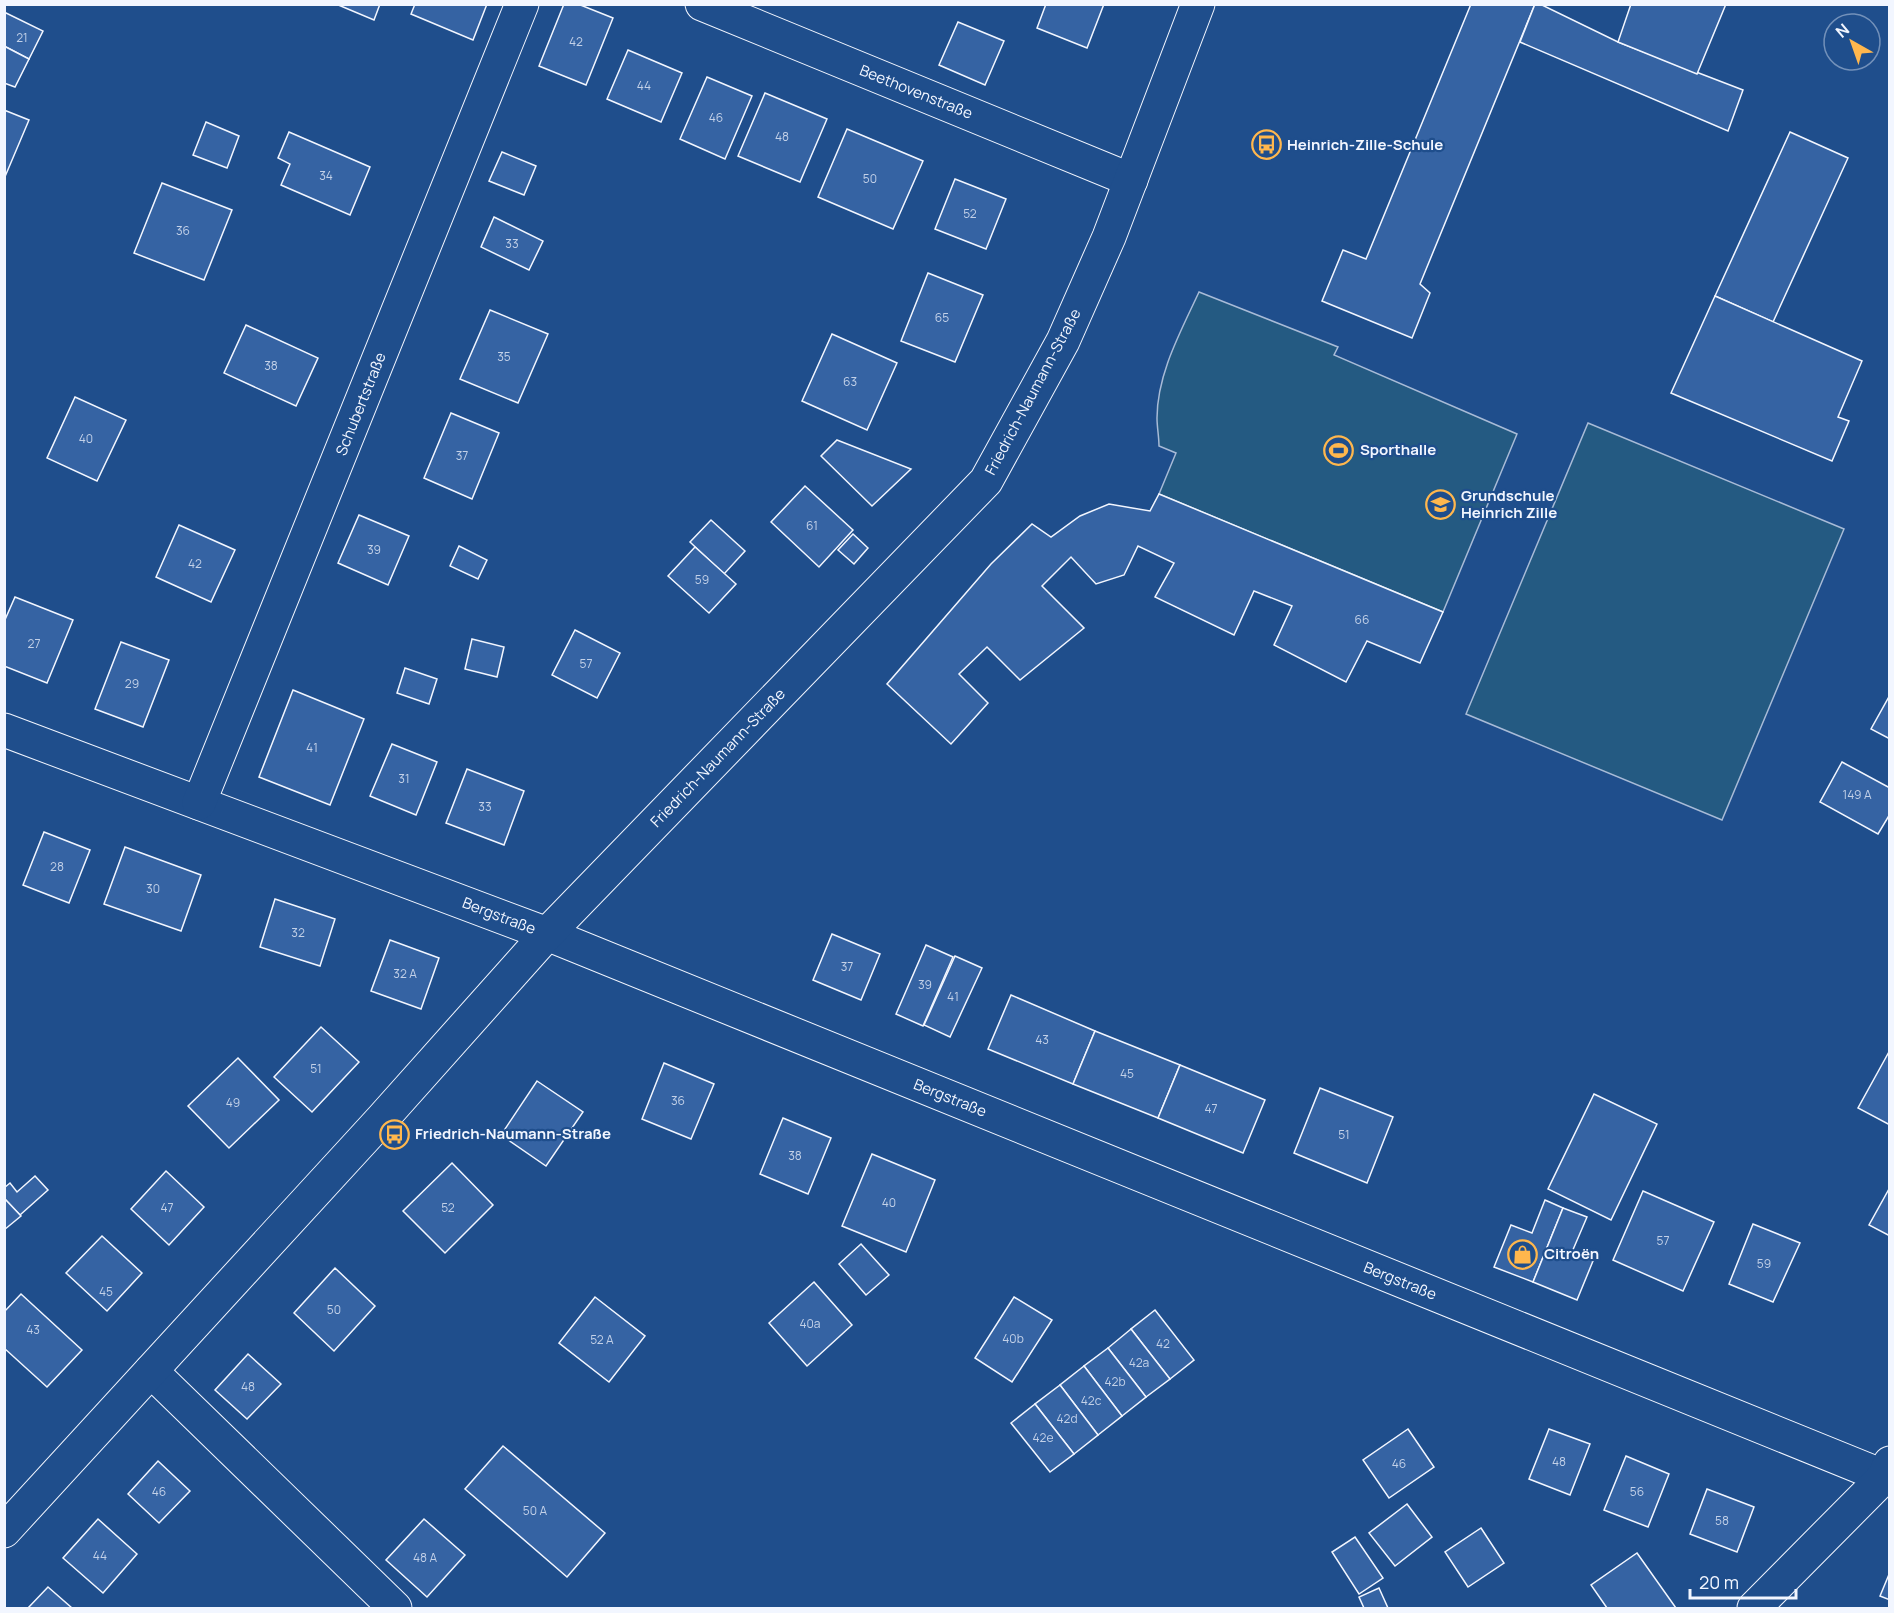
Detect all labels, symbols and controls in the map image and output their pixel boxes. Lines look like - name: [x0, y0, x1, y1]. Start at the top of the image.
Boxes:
- north arrow: [1822, 12, 1882, 72]
- text: N: [1831, 18, 1854, 43]
- house number: 21: [16, 29, 28, 46]
- house number: 42: [569, 33, 583, 50]
- street label: Beethovenstraße: [857, 59, 976, 124]
- house number: 44: [637, 77, 651, 94]
- house number: 46: [709, 109, 723, 126]
- house number: 48: [775, 128, 789, 145]
- bus stop icon: Heinrich-Zille-Schule: [1250, 129, 1282, 161]
- place label: Heinrich-Zille-Schule: [1287, 134, 1443, 155]
- house number: 34: [319, 167, 333, 184]
- house number: 50: [863, 170, 877, 187]
- house number: 52: [963, 205, 977, 222]
- house number: 36: [176, 222, 190, 239]
- house number: 33: [505, 235, 519, 252]
- street label: Friedrich-Naumann-Straße: [980, 305, 1086, 479]
- house number: 65: [935, 309, 949, 326]
- house number: 35: [497, 348, 511, 365]
- street label: Schubertstraße: [330, 349, 391, 459]
- house number: 38: [264, 357, 278, 374]
- house number: 63: [843, 373, 857, 390]
- house number: 40: [79, 430, 93, 447]
- sports icon: Sporthalle: [1323, 434, 1355, 466]
- place label: Sporthalle: [1360, 439, 1436, 460]
- house number: 37: [456, 447, 468, 464]
- place label: Grundschule Heinrich Zille: [1461, 485, 1557, 523]
- school or university icon: Grundschule Heinrich Zille: [1424, 489, 1456, 521]
- house number: 61: [806, 517, 818, 534]
- house number: 39: [367, 541, 381, 558]
- house number: 42: [188, 555, 202, 572]
- house number: 59: [695, 571, 709, 588]
- house number: 66: [1355, 611, 1369, 628]
- house number: 27: [28, 635, 40, 652]
- house number: 57: [580, 655, 592, 672]
- house number: 29: [125, 675, 139, 692]
- street label: Friedrich-Naumann-Straße: [646, 683, 790, 832]
- house number: 41: [306, 739, 318, 756]
- house number: 31: [398, 770, 410, 787]
- house number: 149 A: [1842, 786, 1872, 803]
- house number: 33: [478, 798, 492, 815]
- house number: 28: [50, 858, 64, 875]
- house number: 30: [146, 880, 160, 897]
- street label: Bergstraße: [459, 892, 539, 939]
- house number: 32: [291, 924, 305, 941]
- house number: 37: [841, 958, 853, 975]
- house number: 32 A: [393, 965, 417, 982]
- house number: 39: [918, 976, 932, 993]
- house number: 41: [947, 988, 959, 1005]
- house number: 43: [1035, 1031, 1049, 1048]
- house number: 51: [310, 1060, 322, 1077]
- house number: 45: [1120, 1065, 1134, 1082]
- street label: Bergstraße: [911, 1073, 990, 1122]
- house number: 36: [671, 1092, 685, 1109]
- house number: 49: [226, 1094, 240, 1111]
- house number: 47: [1204, 1100, 1218, 1117]
- bus stop icon: Friedrich-Naumann-Straße: [378, 1118, 410, 1150]
- place label: Friedrich-Naumann-Straße: [415, 1123, 611, 1144]
- house number: 51: [1338, 1126, 1350, 1143]
- house number: 38: [788, 1147, 802, 1164]
- house number: 40: [882, 1194, 896, 1211]
- house number: 47: [160, 1199, 174, 1216]
- house number: 52: [441, 1199, 455, 1216]
- house number: 57: [1657, 1232, 1669, 1249]
- shop icon: Citroën: [1507, 1238, 1539, 1270]
- place label: Citroën: [1544, 1243, 1599, 1264]
- house number: 59: [1757, 1255, 1771, 1272]
- street label: Bergstraße: [1361, 1256, 1440, 1305]
- house number: 45: [99, 1283, 113, 1300]
- house number: 50: [327, 1301, 341, 1318]
- house number: 40a: [799, 1315, 821, 1332]
- house number: 43: [26, 1321, 40, 1338]
- house number: 40b: [1002, 1330, 1024, 1347]
- house number: 52 A: [590, 1331, 614, 1348]
- house number: 42: [1156, 1335, 1170, 1352]
- house number: 42a: [1129, 1354, 1149, 1371]
- house number: 42b: [1104, 1373, 1126, 1390]
- house number: 48: [241, 1378, 255, 1395]
- house number: 42c: [1081, 1392, 1102, 1409]
- house number: 42d: [1056, 1410, 1078, 1427]
- house number: 42e: [1033, 1429, 1053, 1446]
- house number: 48: [1552, 1453, 1566, 1470]
- house number: 46: [1392, 1455, 1406, 1472]
- house number: 46: [152, 1483, 166, 1500]
- house number: 56: [1630, 1483, 1644, 1500]
- house number: 50 A: [523, 1502, 548, 1519]
- house number: 58: [1715, 1512, 1729, 1529]
- house number: 44: [93, 1547, 107, 1564]
- house number: 48 A: [413, 1549, 437, 1566]
- scale bar: [1690, 1562, 1796, 1600]
- text: 20 m: [1699, 1570, 1739, 1594]

